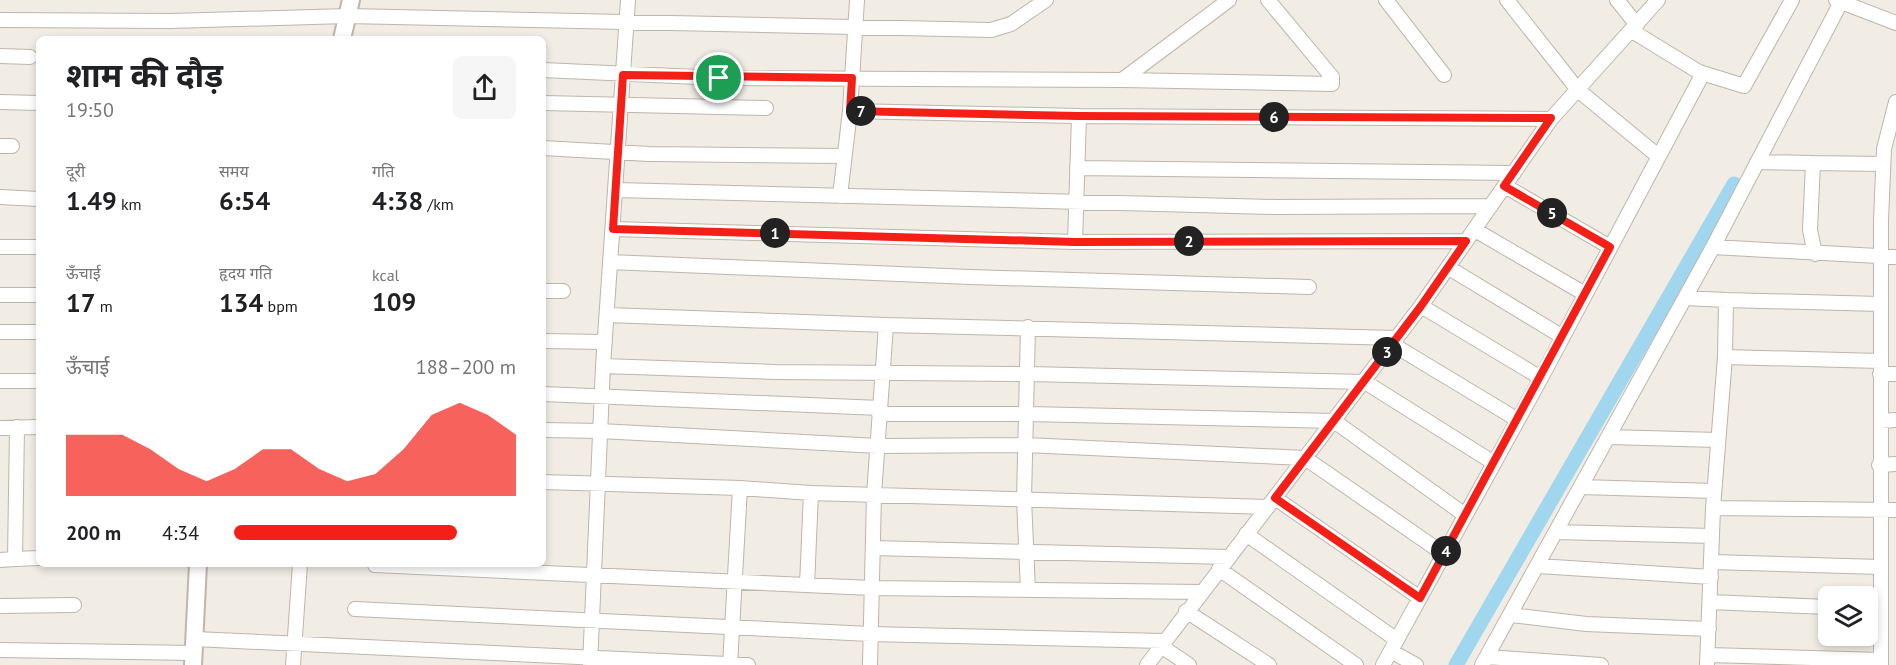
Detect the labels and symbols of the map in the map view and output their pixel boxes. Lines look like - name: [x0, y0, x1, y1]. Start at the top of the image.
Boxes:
- pin: [693, 52, 744, 103]
- pin: 7: [846, 96, 876, 126]
- pin: 6: [1259, 102, 1289, 132]
- pin: 5: [1537, 198, 1567, 228]
- pin: 1: [760, 218, 790, 248]
- pin: 2: [1174, 226, 1204, 256]
- pin: 3: [1372, 337, 1402, 367]
- pin: 4: [1431, 536, 1461, 566]

